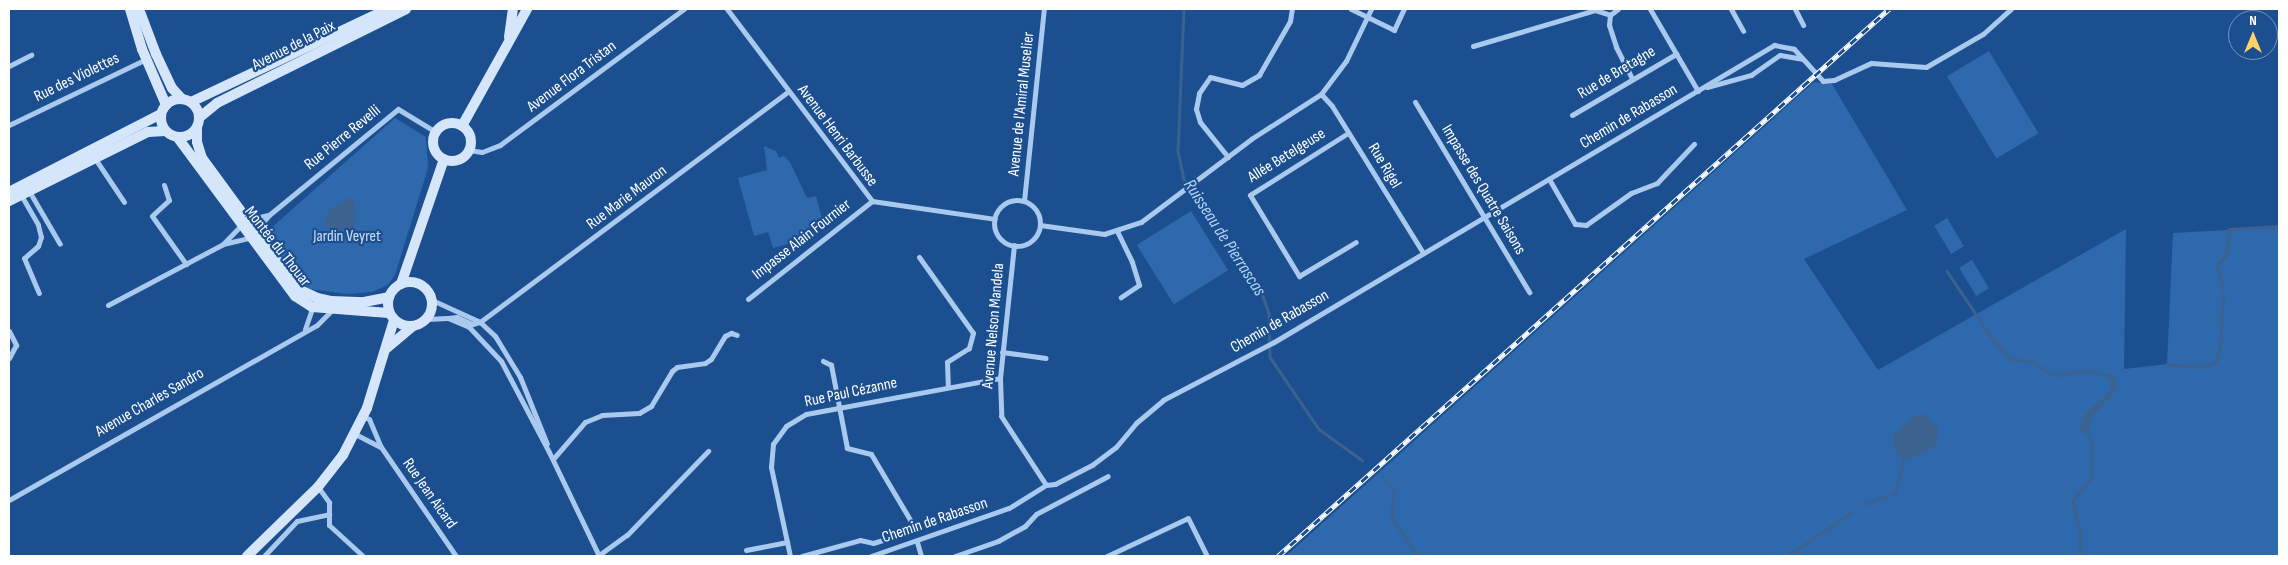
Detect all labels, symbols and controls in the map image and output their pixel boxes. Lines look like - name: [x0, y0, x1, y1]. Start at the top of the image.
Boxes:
- north arrow: [2228, 10, 2278, 60]
- text: N: [2249, 12, 2257, 29]
- street label: Avenue de la Paix: [249, 17, 339, 75]
- street label: Avenue de l'Amiral Muselier: [1005, 31, 1039, 177]
- street label: Avenue Flora Tristan: [524, 37, 620, 117]
- street label: Rue de Bretagne: [1575, 42, 1659, 104]
- street label: Rue des Violettes: [31, 49, 123, 107]
- street label: Chemin de Rabasson: [1577, 80, 1681, 154]
- street label: Avenue Henri Barbusse: [793, 81, 881, 191]
- street label: Rue Pierre Revelli: [301, 101, 385, 175]
- street label: Impasse des Quatre Saisons: [1437, 122, 1529, 258]
- street label: Allée Betelgeuse: [1245, 125, 1329, 187]
- street label: Rue Rigel: [1363, 140, 1405, 192]
- street label: Rue Marie Mauron: [583, 162, 671, 234]
- water label: Ruisseau de Pierrascas: [1178, 176, 1270, 300]
- street label: Impasse Alain Fournier: [749, 196, 855, 284]
- street label: Montée du Thouar: [240, 203, 314, 291]
- park label: Jardin Veyret: [313, 227, 381, 247]
- street label: Avenue Nelson Mandela: [979, 263, 1009, 389]
- street label: Chemin de Rabasson: [1227, 286, 1333, 358]
- street label: Avenue Charles Sandro: [92, 364, 208, 442]
- street label: Rue Paul Cézanne: [803, 374, 899, 412]
- street label: Rue Jean Aicard: [398, 455, 460, 533]
- street label: Chemin de Rabasson: [880, 494, 990, 548]

